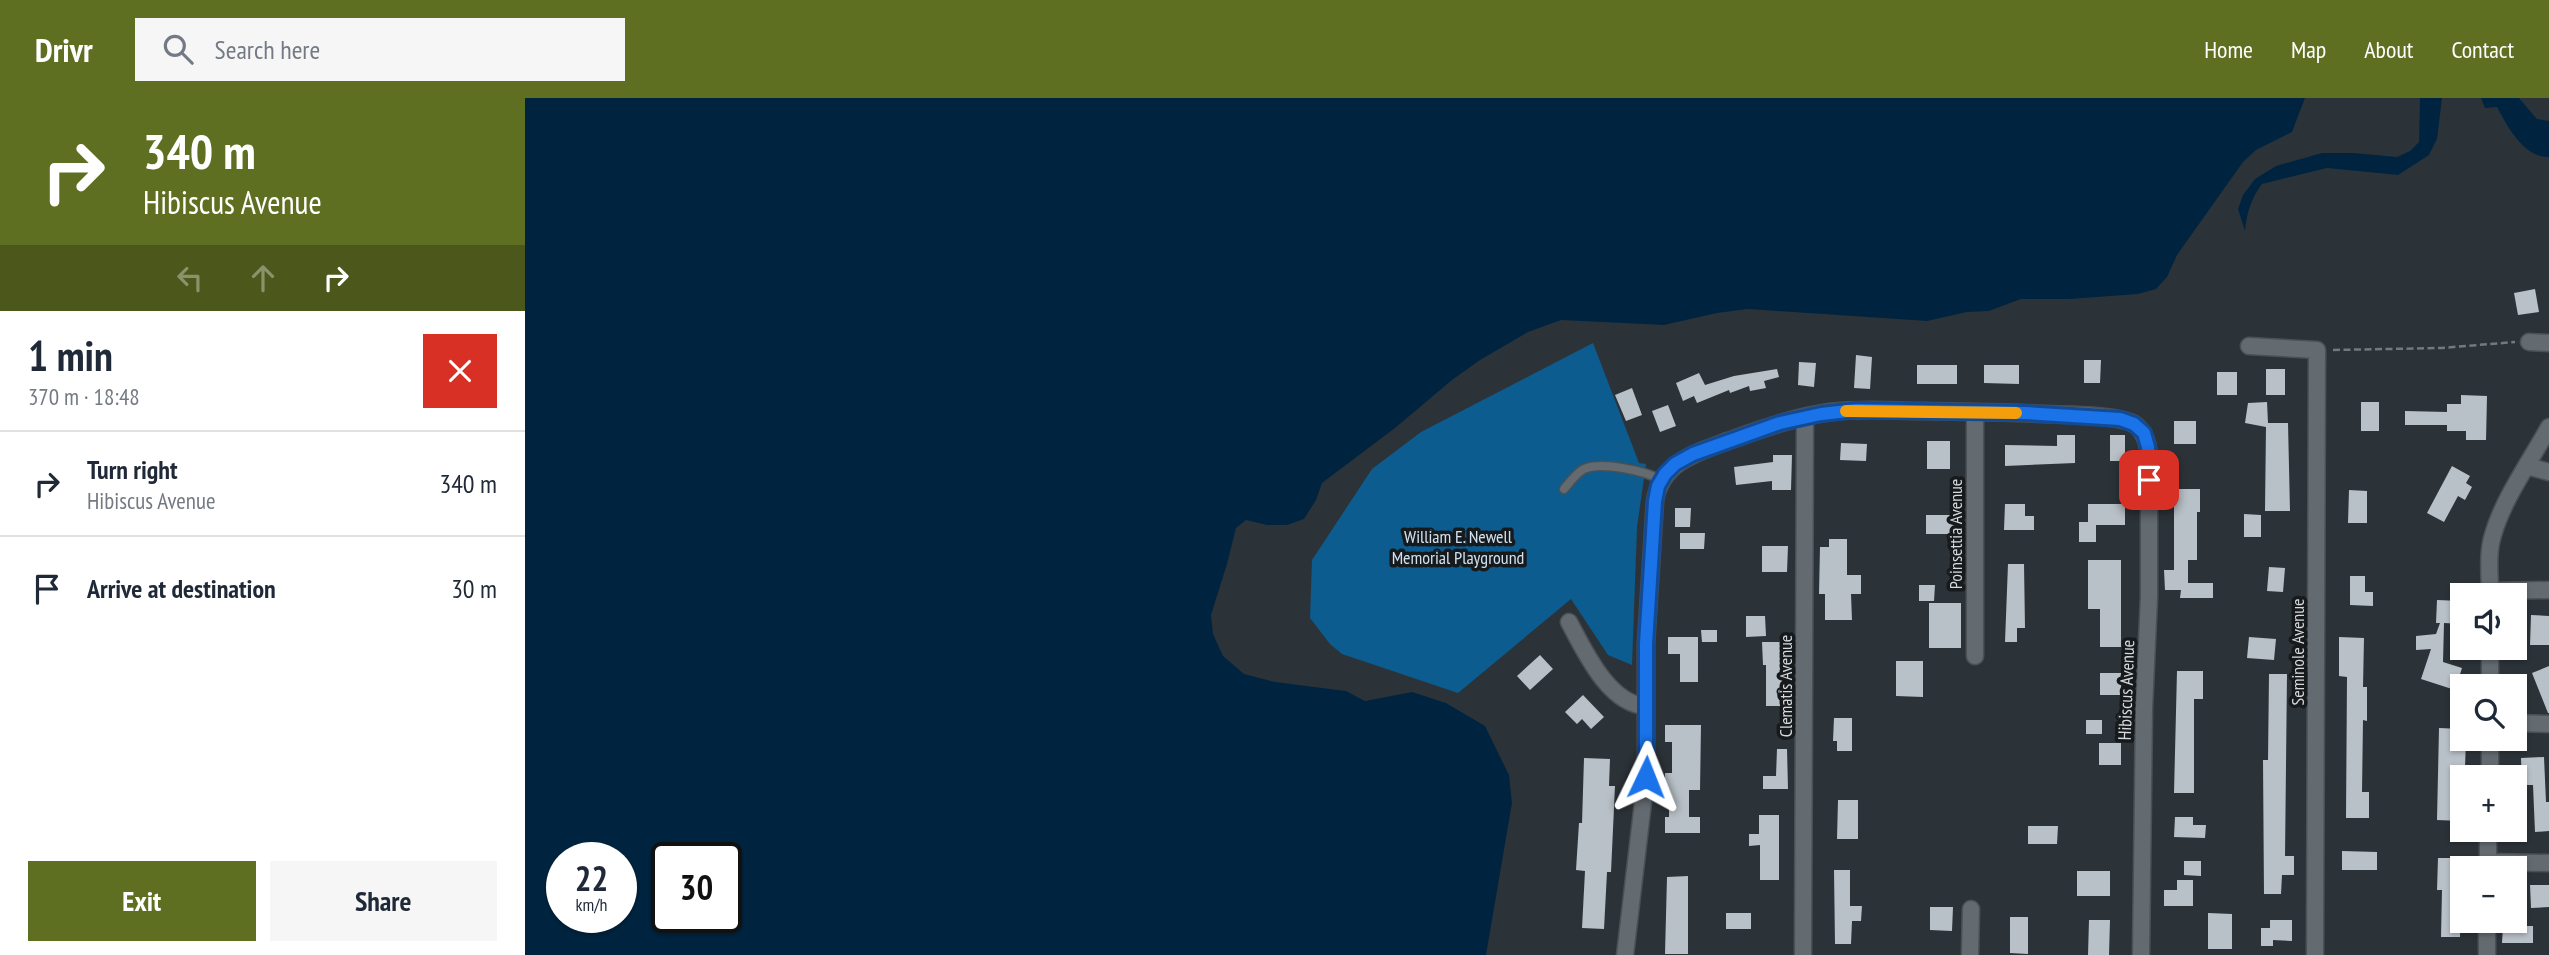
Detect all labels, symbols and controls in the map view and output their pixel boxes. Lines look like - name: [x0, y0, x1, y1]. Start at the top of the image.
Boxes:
- search box: [135, 18, 625, 81]
- text: Drivr: [35, 28, 93, 71]
- icon: search: [159, 30, 197, 68]
- text: Search here: [215, 33, 320, 66]
- text: Home: [2204, 34, 2253, 65]
- text: Map: [2291, 34, 2326, 65]
- text: About: [2364, 34, 2413, 65]
- text: Contact: [2451, 34, 2514, 65]
- text: 340 m: [143, 119, 256, 183]
- icon: right: [28, 126, 119, 217]
- text: Hibiscus Avenue: [143, 181, 322, 223]
- icon: left: [171, 259, 209, 297]
- icon: ahead: [244, 259, 282, 297]
- icon: right: [317, 259, 355, 297]
- text: 1 min: [28, 328, 113, 383]
- button: close: [423, 334, 497, 408]
- text: 370 m · 18:48: [28, 382, 140, 411]
- pin: [2119, 450, 2179, 510]
- text: Turn right: [87, 453, 178, 486]
- icon: arrive: [2130, 461, 2168, 499]
- icon: right: [28, 465, 66, 503]
- text: 340 m: [439, 467, 497, 500]
- street label: Poinsettia Avenue: [1944, 479, 1967, 589]
- text: Hibiscus Avenue: [87, 486, 215, 515]
- park label: William E. Newell Memorial Playground: [1392, 525, 1524, 569]
- icon: arrive: [28, 570, 66, 608]
- text: Arrive at destination: [87, 572, 276, 605]
- text: 30 m: [451, 572, 497, 605]
- map controls: [2450, 583, 2527, 933]
- button: sound: [2450, 583, 2527, 660]
- street label: Seminole Avenue: [2286, 599, 2309, 705]
- street label: Clematis Avenue: [1774, 635, 1797, 737]
- street label: Hibiscus Avenue: [2113, 639, 2139, 741]
- button: search: [2450, 674, 2527, 751]
- position arrow: [1609, 740, 1683, 814]
- button: +: [2450, 765, 2527, 842]
- speed limit sign: 30: [651, 842, 742, 933]
- text: 22: [575, 855, 608, 901]
- button: −: [2450, 856, 2527, 933]
- button: Exit: [28, 861, 256, 941]
- button: Share: [270, 861, 497, 941]
- text: km/h: [576, 893, 607, 916]

